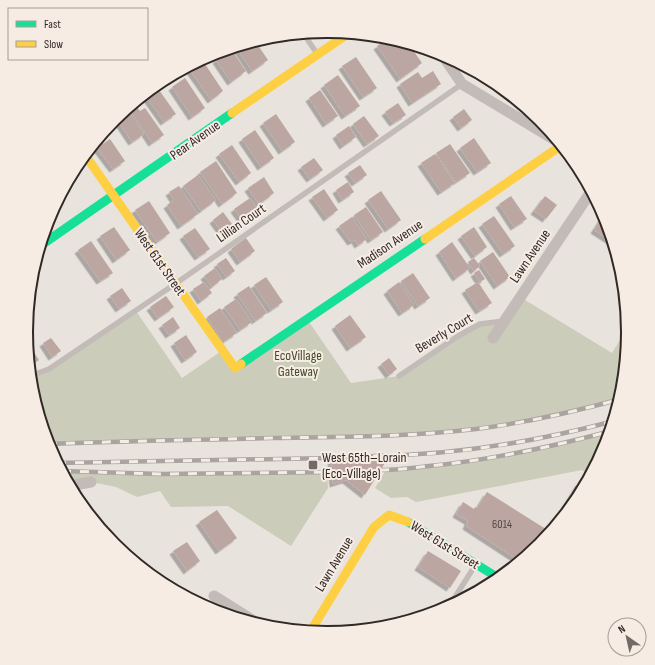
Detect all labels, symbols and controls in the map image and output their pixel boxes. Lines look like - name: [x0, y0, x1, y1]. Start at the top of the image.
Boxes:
- legend: [8, 8, 148, 60]
- text: Fast: [44, 17, 61, 32]
- text: Slow: [44, 37, 63, 52]
- street label: Pear Avenue: [167, 117, 223, 163]
- street label: Lillian Court: [213, 200, 269, 246]
- street label: Madison Avenue: [354, 216, 426, 272]
- street label: West 61st Street: [131, 225, 189, 299]
- street label: Lawn Avenue: [506, 226, 554, 286]
- street label: Beverly Court: [412, 309, 476, 357]
- park label: EcoVillage Gateway: [274, 347, 322, 380]
- place label: West 65th–Lorain (Eco-Village): [322, 449, 406, 482]
- marker: West 65th–Lorain (Eco-Village): [307, 459, 319, 471]
- street label: West 61st Street: [407, 517, 483, 573]
- house number: 6014: [492, 517, 512, 532]
- street label: Lawn Avenue: [311, 534, 357, 594]
- north arrow: [607, 617, 647, 657]
- text: N: [616, 622, 628, 636]

